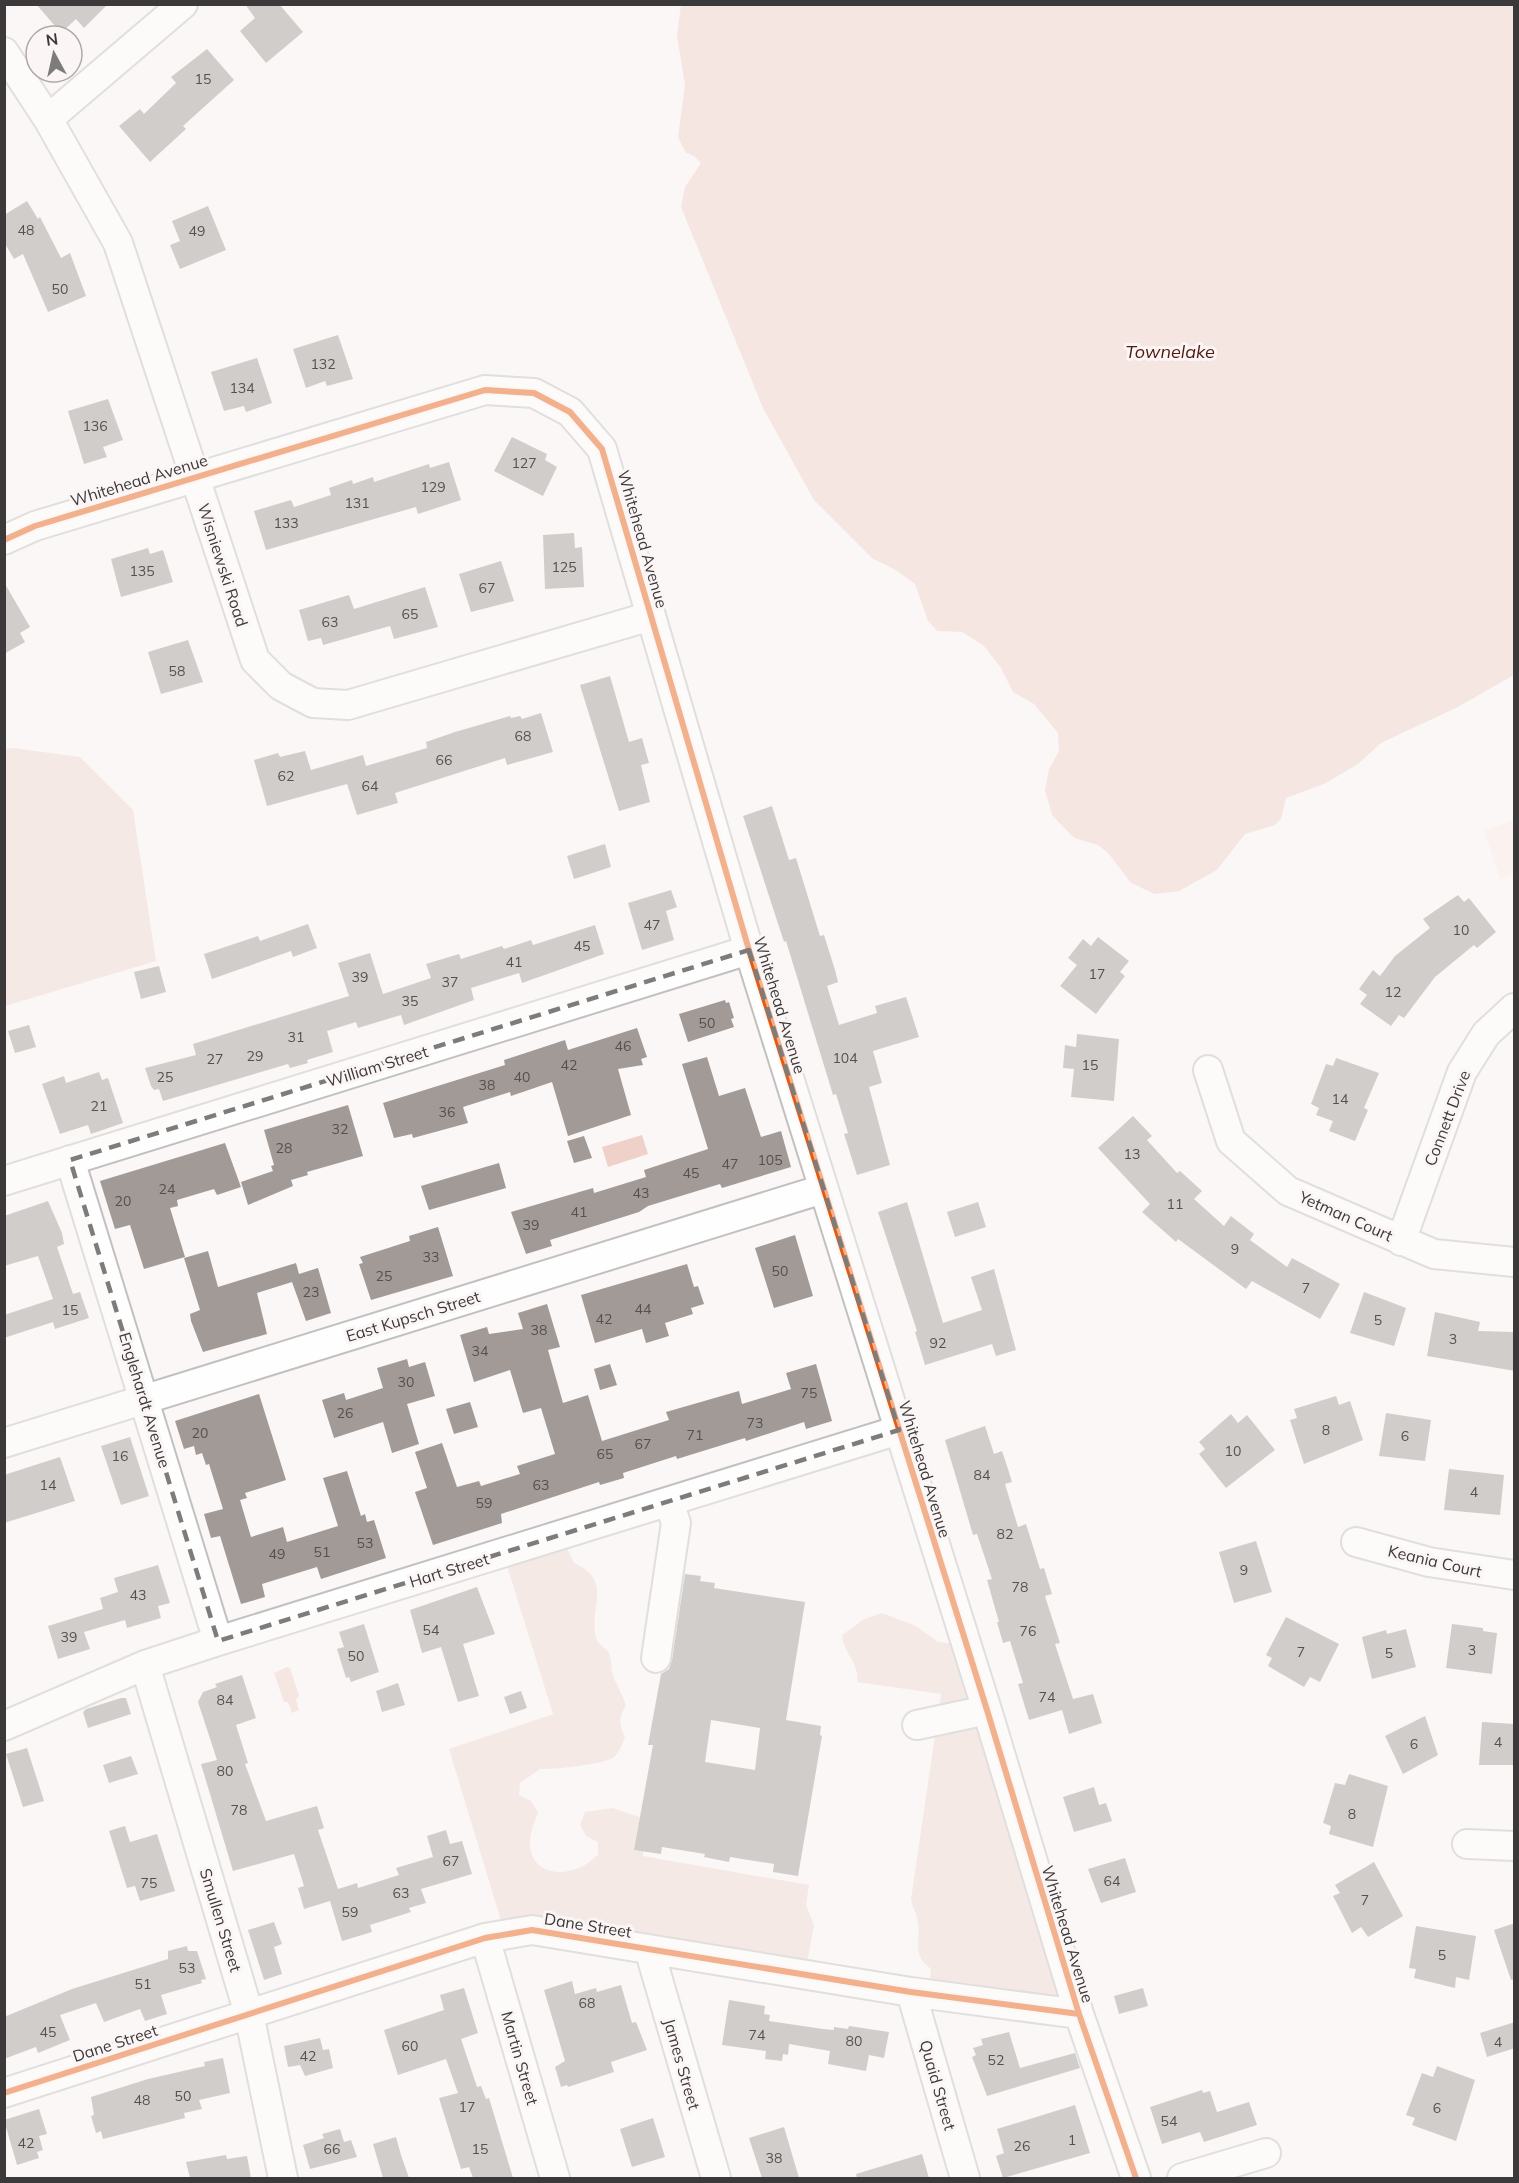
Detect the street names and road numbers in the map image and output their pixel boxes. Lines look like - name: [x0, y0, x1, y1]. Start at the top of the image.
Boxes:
- street label: Whitehead Avenue: [68, 450, 210, 510]
- street label: Whitehead Avenue: [614, 468, 672, 610]
- street label: Wisniewski Road: [194, 501, 252, 629]
- street label: Whitehead Avenue: [750, 934, 810, 1076]
- street label: William Street: [324, 1041, 431, 1091]
- street label: Connett Drive: [1420, 1067, 1474, 1169]
- street label: Yetman Court: [1295, 1186, 1396, 1246]
- street label: East Kupsch Street: [344, 1286, 483, 1346]
- street label: Englehardt Avenue: [115, 1330, 175, 1470]
- street label: Whitehead Avenue: [895, 1398, 955, 1540]
- street label: Keania Court: [1386, 1540, 1484, 1582]
- street label: Hart Street: [407, 1548, 492, 1592]
- street label: Whitehead Avenue: [1038, 1863, 1098, 2005]
- street label: Smullen Street: [196, 1866, 246, 1975]
- street label: Dane Street: [543, 1908, 633, 1942]
- street label: Martin Street: [497, 2009, 543, 2108]
- street label: James Street: [659, 2016, 705, 2112]
- street label: Dane Street: [70, 2020, 160, 2066]
- street label: Quaid Street: [916, 2038, 961, 2133]

